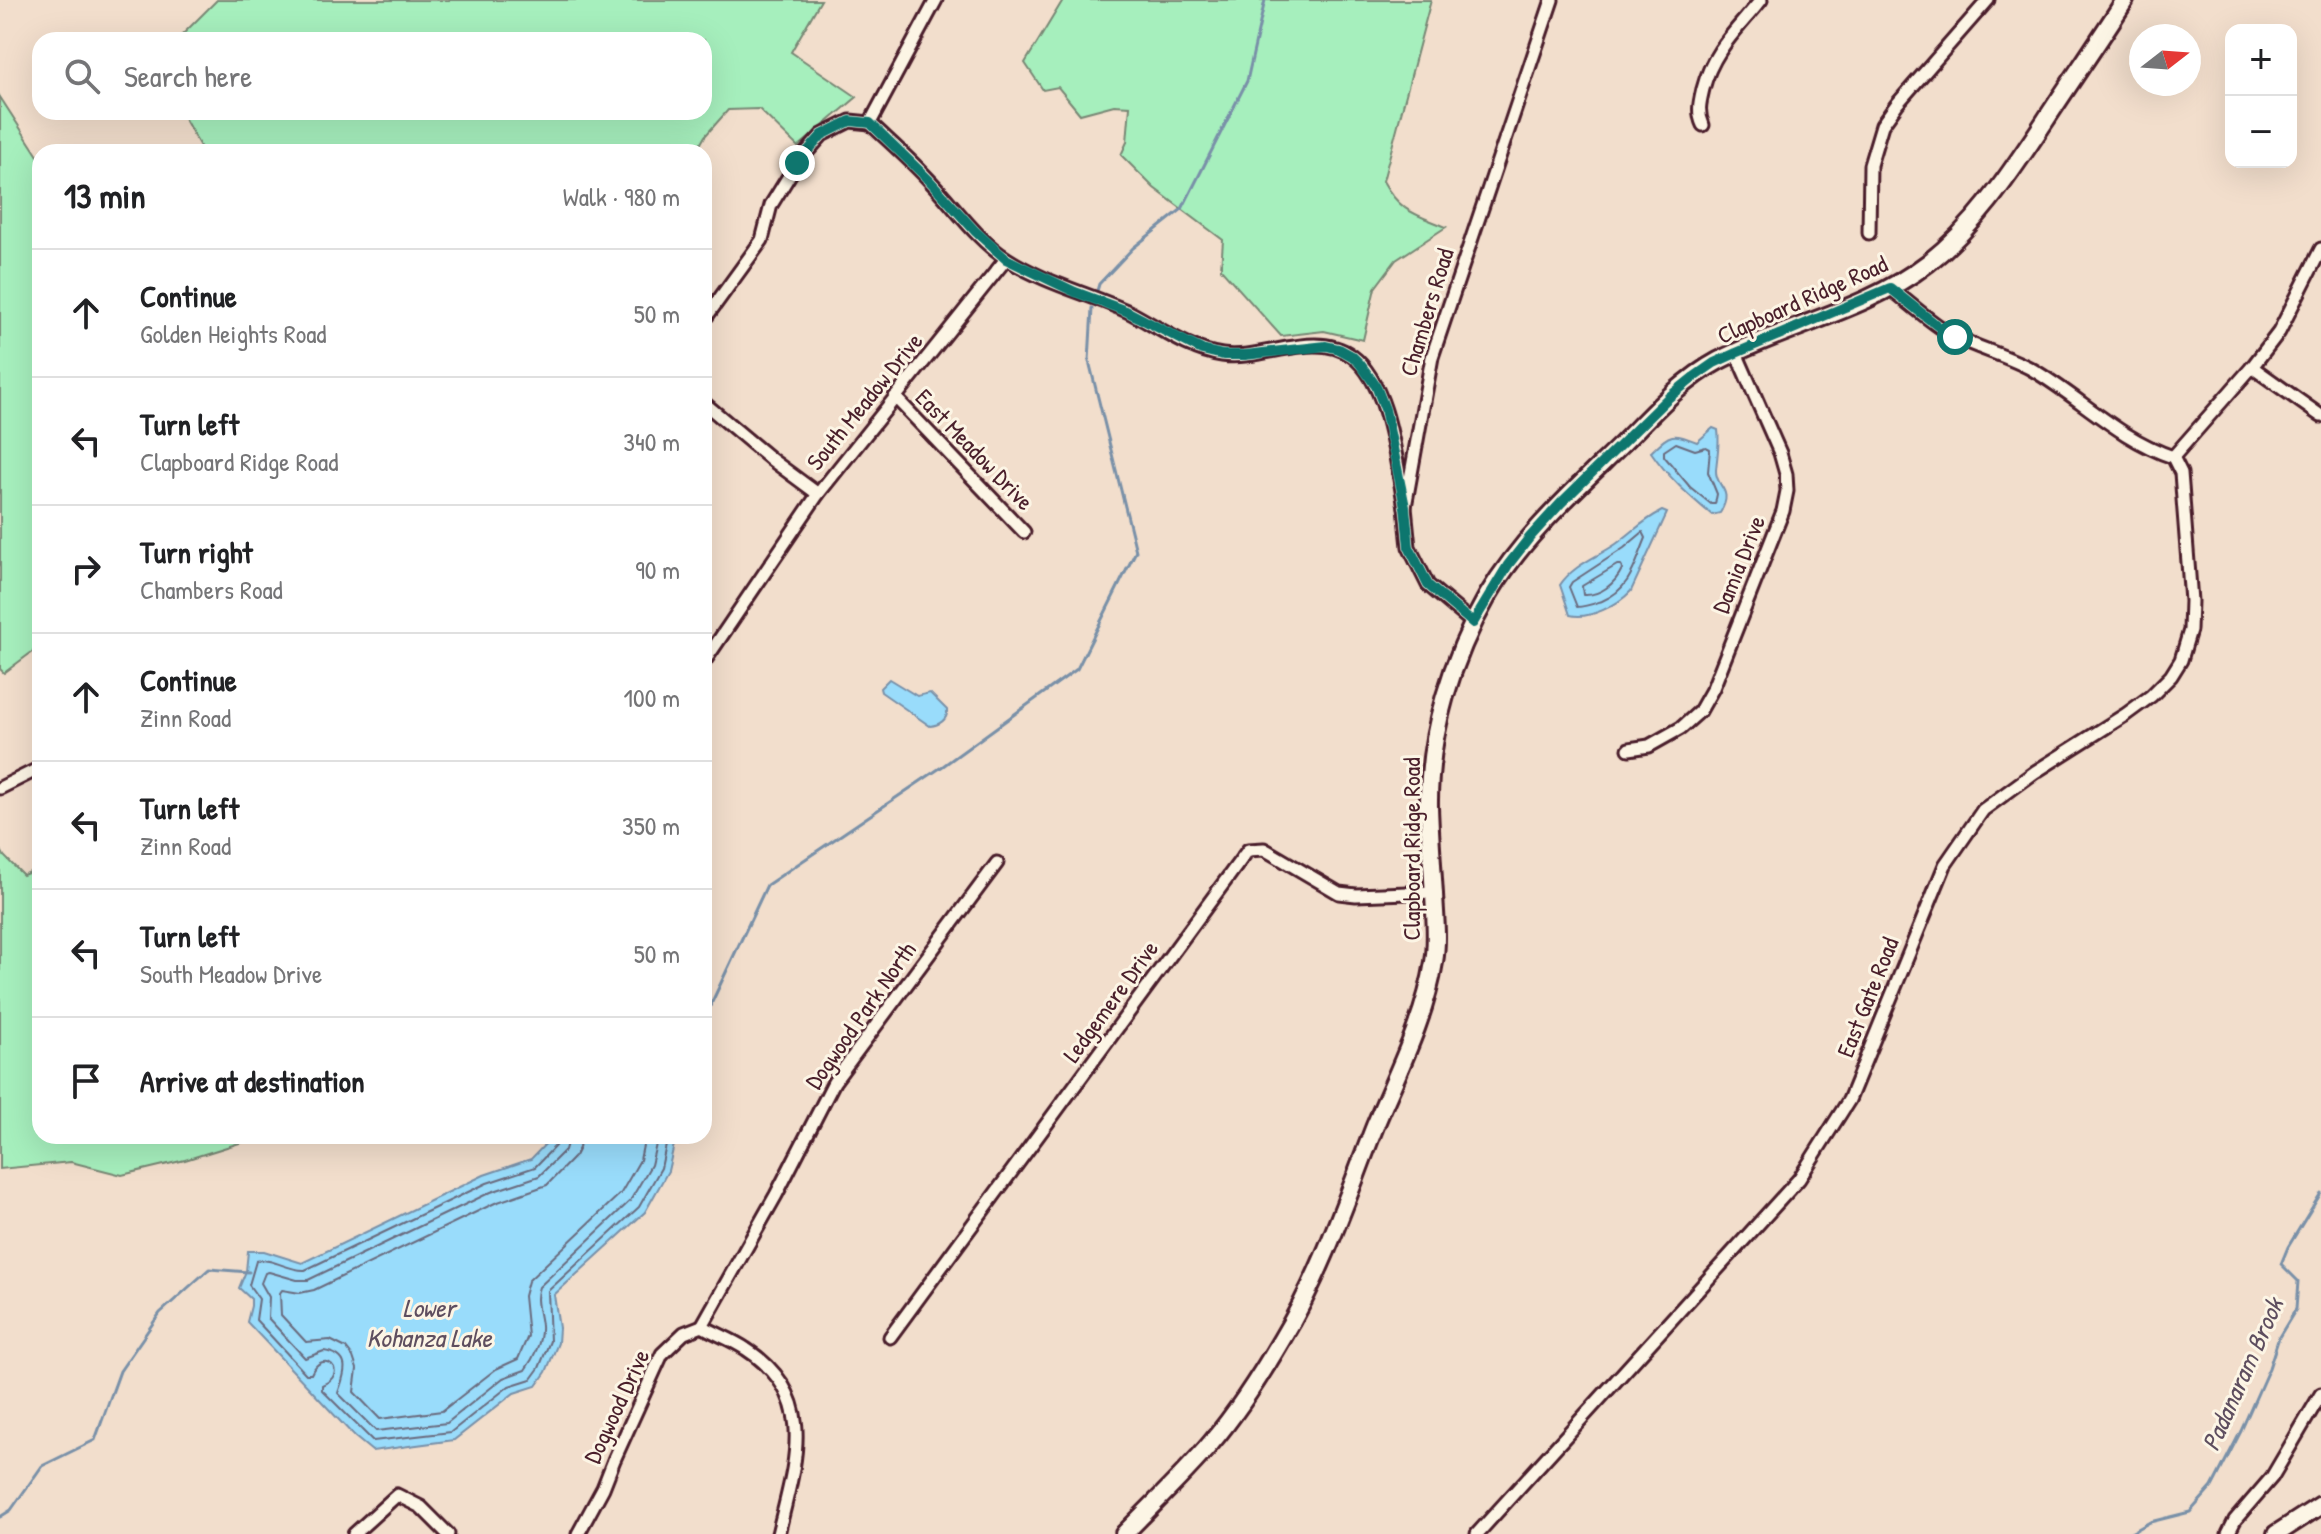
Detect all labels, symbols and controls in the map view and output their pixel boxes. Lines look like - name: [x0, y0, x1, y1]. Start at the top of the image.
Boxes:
- north arrow: [2129, 24, 2201, 96]
- map controls: [2225, 24, 2297, 168]
- button: +: [2225, 24, 2297, 96]
- search box: [32, 32, 712, 120]
- icon: search: [60, 54, 104, 98]
- text: Search here: [124, 56, 252, 96]
- button: −: [2225, 96, 2297, 168]
- route end: [779, 145, 815, 181]
- text: 13 min: [64, 173, 146, 219]
- text: Walk · 980 m: [563, 179, 680, 214]
- street label: Chambers Road: [1391, 244, 1461, 380]
- street label: Clapboard Ridge Road: [1712, 247, 1892, 351]
- text: Continue: [140, 276, 237, 316]
- icon: ahead: [64, 291, 108, 335]
- text: 50 m: [634, 296, 680, 331]
- text: Golden Heights Road: [140, 316, 326, 351]
- route start: [1937, 319, 1973, 355]
- street label: South Meadow Drive: [799, 325, 930, 476]
- street label: East Meadow Drive: [909, 381, 1041, 517]
- text: Turn left: [140, 404, 239, 444]
- icon: left: [64, 419, 108, 463]
- text: 340 m: [623, 424, 680, 459]
- text: Clapboard Ridge Road: [140, 444, 338, 479]
- street label: Damia Drive: [1704, 510, 1772, 618]
- text: Turn right: [140, 532, 253, 572]
- icon: right: [64, 547, 108, 591]
- text: 90 m: [635, 552, 680, 587]
- text: Chambers Road: [140, 572, 283, 607]
- text: Continue: [140, 660, 237, 700]
- icon: ahead: [64, 675, 108, 719]
- text: 100 m: [624, 680, 680, 715]
- text: Zinn Road: [140, 700, 231, 735]
- street label: Clapboard Ridge Road: [1395, 757, 1427, 941]
- text: Turn left: [140, 788, 239, 828]
- icon: left: [64, 803, 108, 847]
- text: 350 m: [622, 808, 680, 843]
- text: Zinn Road: [140, 828, 231, 863]
- text: Turn left: [140, 916, 239, 956]
- icon: left: [64, 931, 108, 975]
- street label: East Gate Road: [1828, 932, 1906, 1062]
- street label: Ledgemere Drive: [1055, 933, 1165, 1068]
- street label: Dogwood Park North: [797, 935, 923, 1095]
- text: 50 m: [634, 936, 680, 971]
- text: South Meadow Drive: [140, 956, 322, 991]
- icon: arrive: [64, 1059, 108, 1103]
- text: Arrive at destination: [140, 1061, 365, 1101]
- water label: Lower Kohanza Lake: [366, 1290, 493, 1355]
- water label: Padanaram Brook: [2193, 1290, 2292, 1456]
- street label: Dogwood Drive: [576, 1343, 657, 1468]

